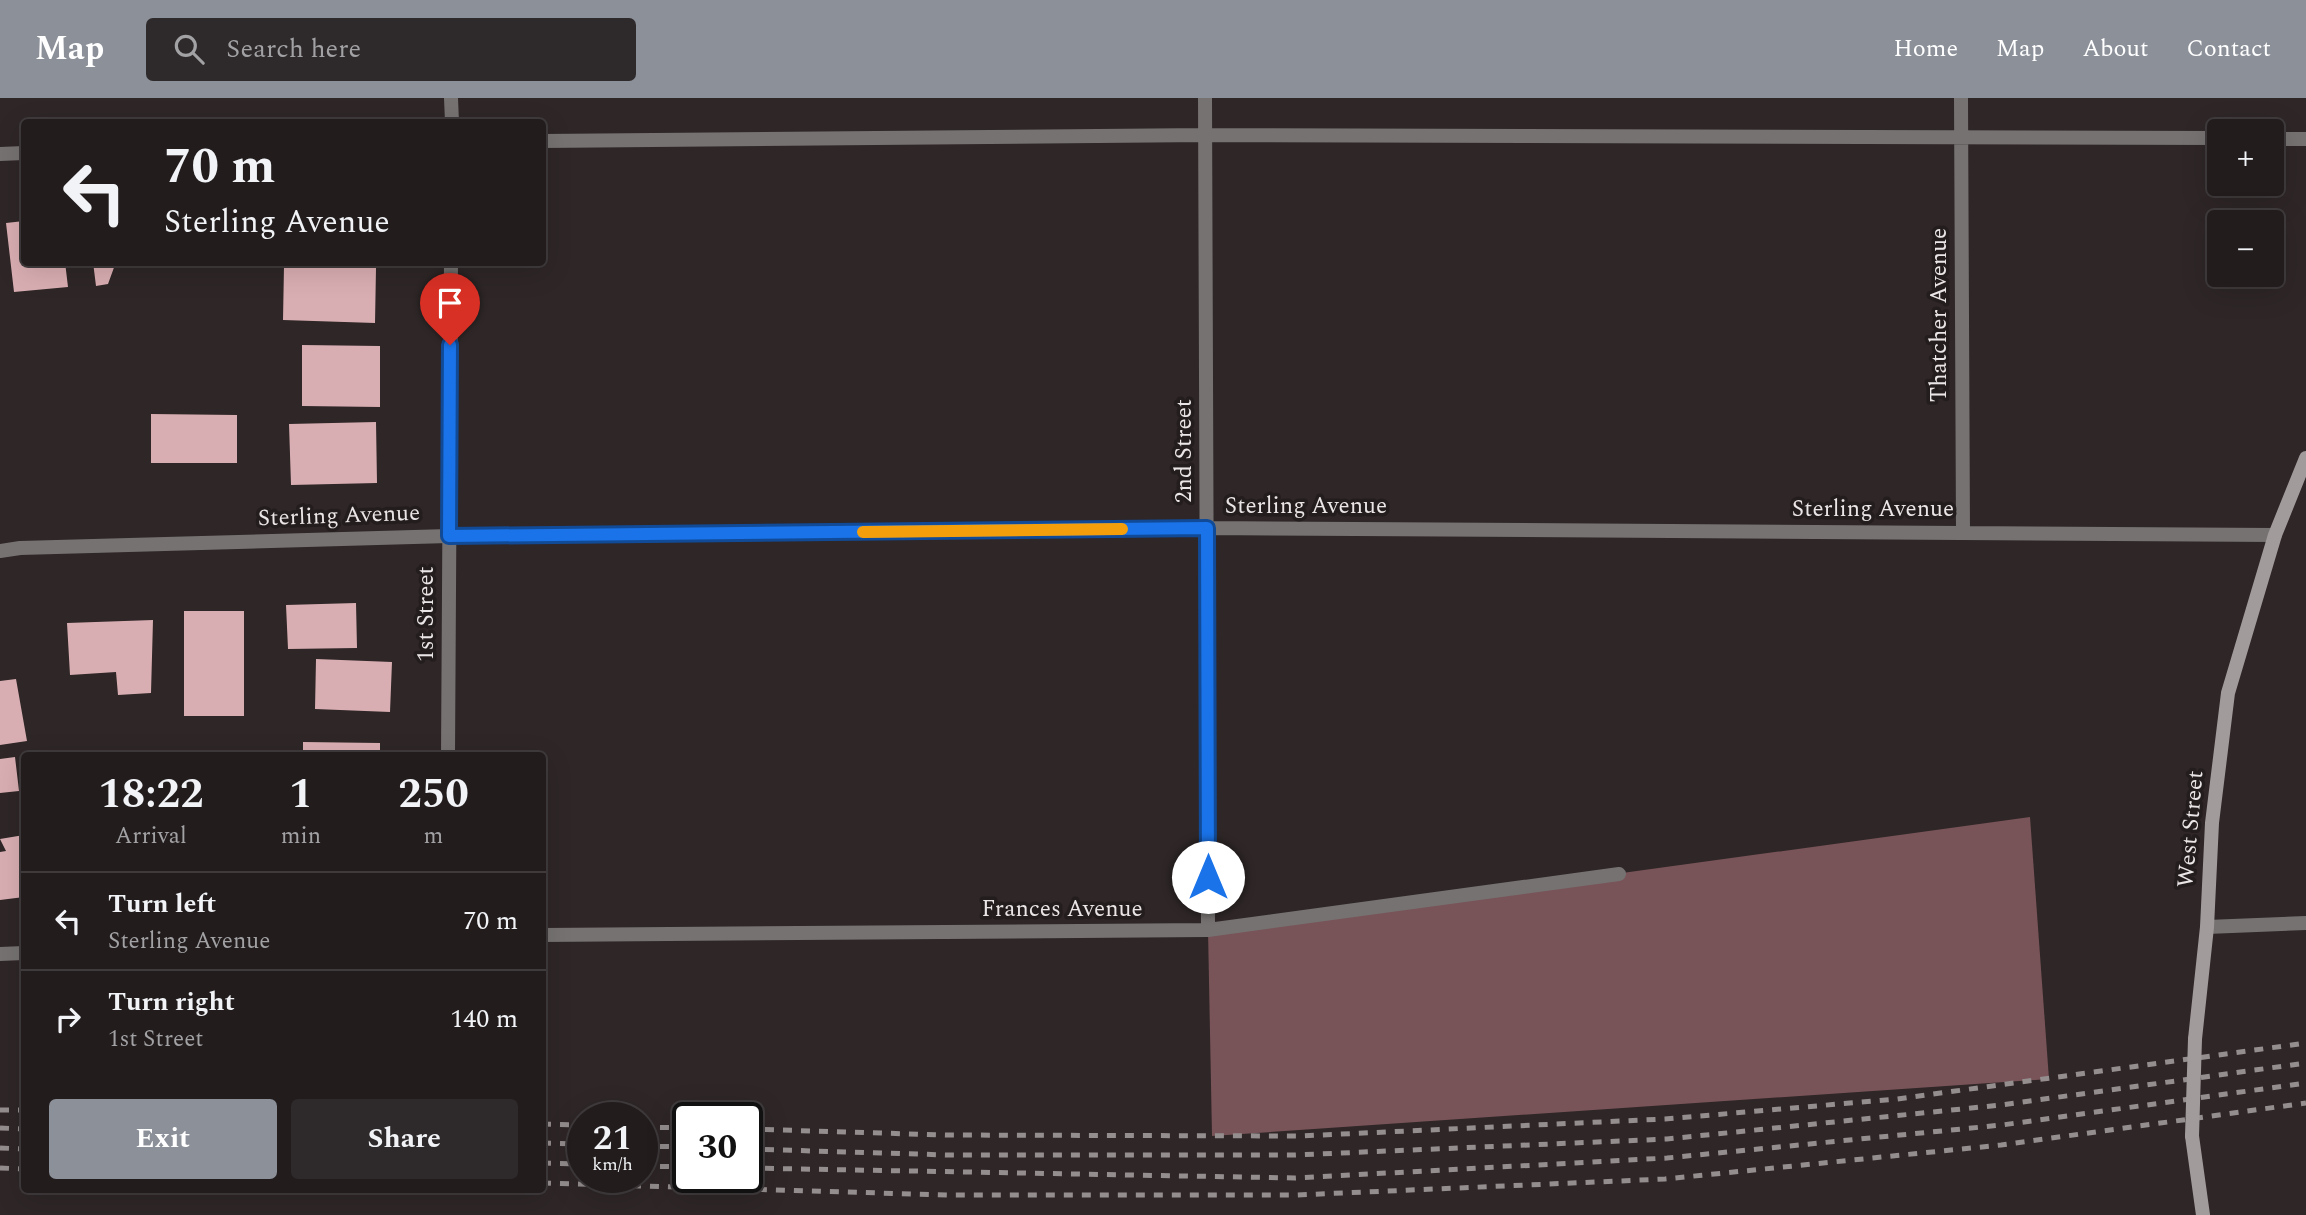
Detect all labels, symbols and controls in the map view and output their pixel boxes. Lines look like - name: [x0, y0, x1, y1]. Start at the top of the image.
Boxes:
- search box: [146, 18, 636, 81]
- text: Map: [35, 24, 104, 74]
- text: Search here: [226, 29, 361, 69]
- icon: search: [170, 30, 208, 68]
- text: Home: [1893, 31, 1958, 67]
- text: Map: [1996, 31, 2044, 67]
- text: About: [2082, 31, 2148, 67]
- text: Contact: [2186, 31, 2271, 67]
- map controls: [2207, 119, 2284, 287]
- button: +: [2207, 119, 2284, 196]
- text: 70 m: [164, 130, 275, 205]
- icon: left: [49, 147, 140, 238]
- text: Sterling Avenue: [164, 198, 390, 247]
- button: −: [2207, 210, 2284, 287]
- street label: Thatcher Avenue: [1922, 228, 1957, 402]
- pin: [420, 273, 480, 345]
- icon: arrive: [431, 284, 469, 322]
- street label: 2nd Street: [1167, 399, 1202, 503]
- street label: Sterling Avenue: [1225, 489, 1387, 524]
- street label: Sterling Avenue: [1792, 492, 1954, 527]
- street label: Sterling Avenue: [257, 496, 421, 536]
- street label: 1st Street: [409, 566, 444, 662]
- text: 18:22: [98, 763, 204, 826]
- text: 1: [289, 763, 313, 826]
- text: 250: [398, 763, 469, 826]
- street label: West Street: [2168, 769, 2214, 889]
- text: Arrival: [115, 819, 187, 854]
- text: min: [281, 819, 321, 854]
- text: m: [424, 819, 443, 854]
- position arrow: [1171, 840, 1245, 914]
- text: Turn left: [108, 884, 216, 924]
- street label: Frances Avenue: [981, 892, 1143, 927]
- text: 70 m: [463, 901, 518, 941]
- icon: left: [49, 902, 87, 940]
- text: Sterling Avenue: [108, 924, 270, 959]
- text: Turn right: [108, 982, 235, 1022]
- text: 140 m: [450, 999, 518, 1039]
- icon: right: [49, 1000, 87, 1038]
- text: 1st Street: [108, 1022, 203, 1057]
- button: Exit: [49, 1099, 277, 1179]
- button: Share: [291, 1099, 518, 1179]
- speed limit sign: 30: [672, 1102, 763, 1193]
- text: 21: [593, 1112, 632, 1165]
- text: km/h: [592, 1151, 633, 1178]

